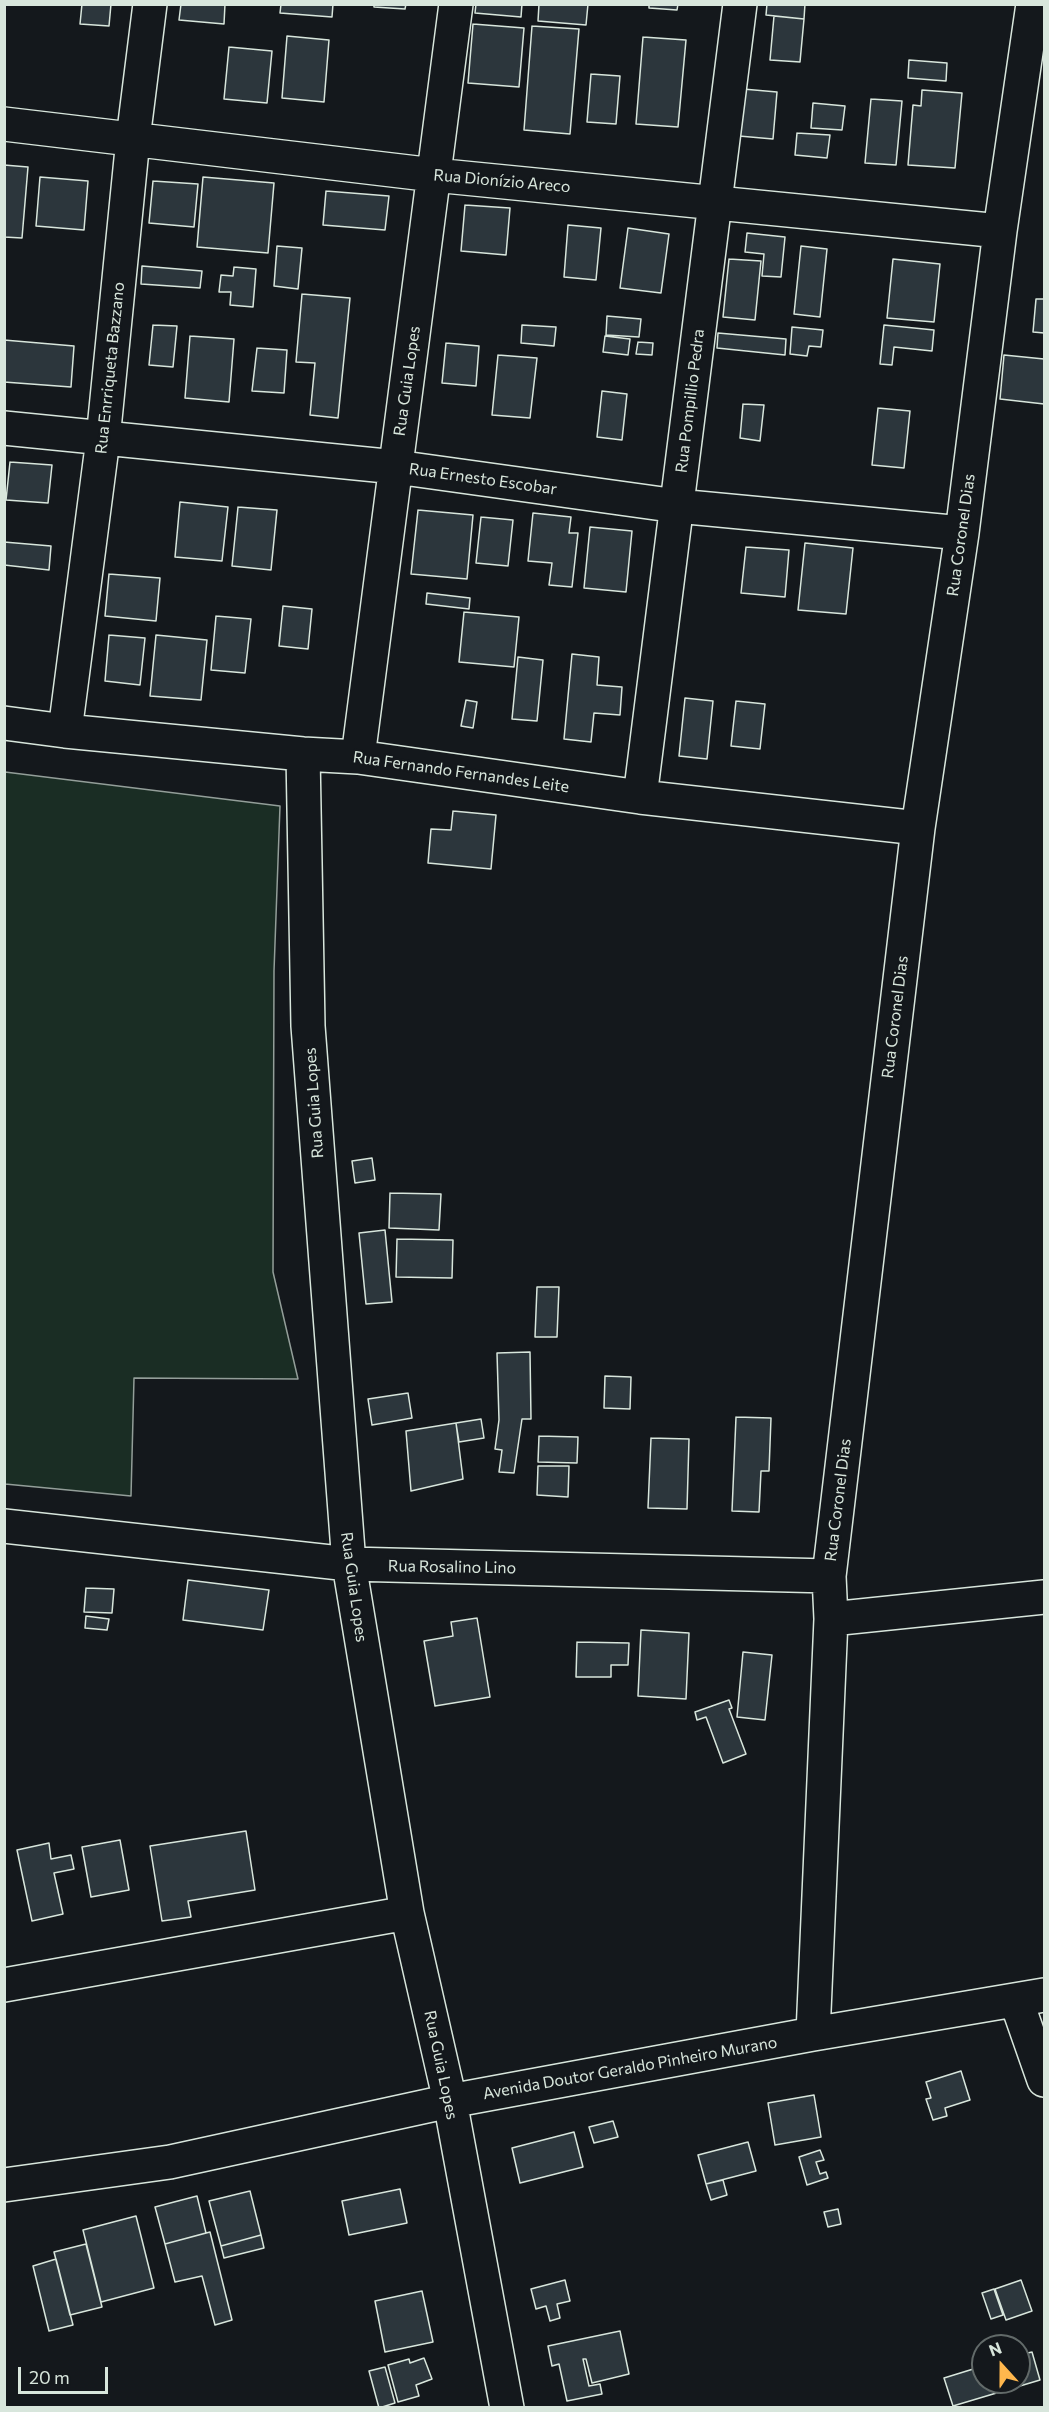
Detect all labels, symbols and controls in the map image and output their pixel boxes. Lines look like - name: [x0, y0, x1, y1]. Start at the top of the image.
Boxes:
- street label: Rua Dionízio Areco: [433, 165, 571, 197]
- street label: Rua Enrriqueta Bazzano: [91, 281, 129, 455]
- street label: Rua Guia Lopes: [390, 325, 424, 437]
- street label: Rua Pompillio Pedra: [672, 328, 708, 474]
- street label: Rua Ernesto Escobar: [408, 459, 558, 499]
- street label: Rua Coronel Dias: [943, 473, 979, 597]
- street label: Rua Fernando Fernandes Leite: [352, 747, 570, 797]
- street label: Rua Coronel Dias: [878, 955, 912, 1079]
- street label: Rua Guia Lopes: [301, 1047, 327, 1159]
- street label: Rua Coronel Dias: [821, 1438, 855, 1562]
- street label: Rua Guia Lopes: [337, 1531, 371, 1643]
- street label: Rua Rosalino Lino: [388, 1556, 516, 1578]
- street label: Rua Guia Lopes: [420, 2009, 462, 2121]
- street label: Avenida Doutor Geraldo Pinheiro Murano: [481, 2033, 779, 2103]
- north arrow: [971, 2334, 1031, 2394]
- text: N: [986, 2338, 1004, 2360]
- scale bar: [21, 2355, 111, 2393]
- text: 20 m: [29, 2366, 70, 2388]

